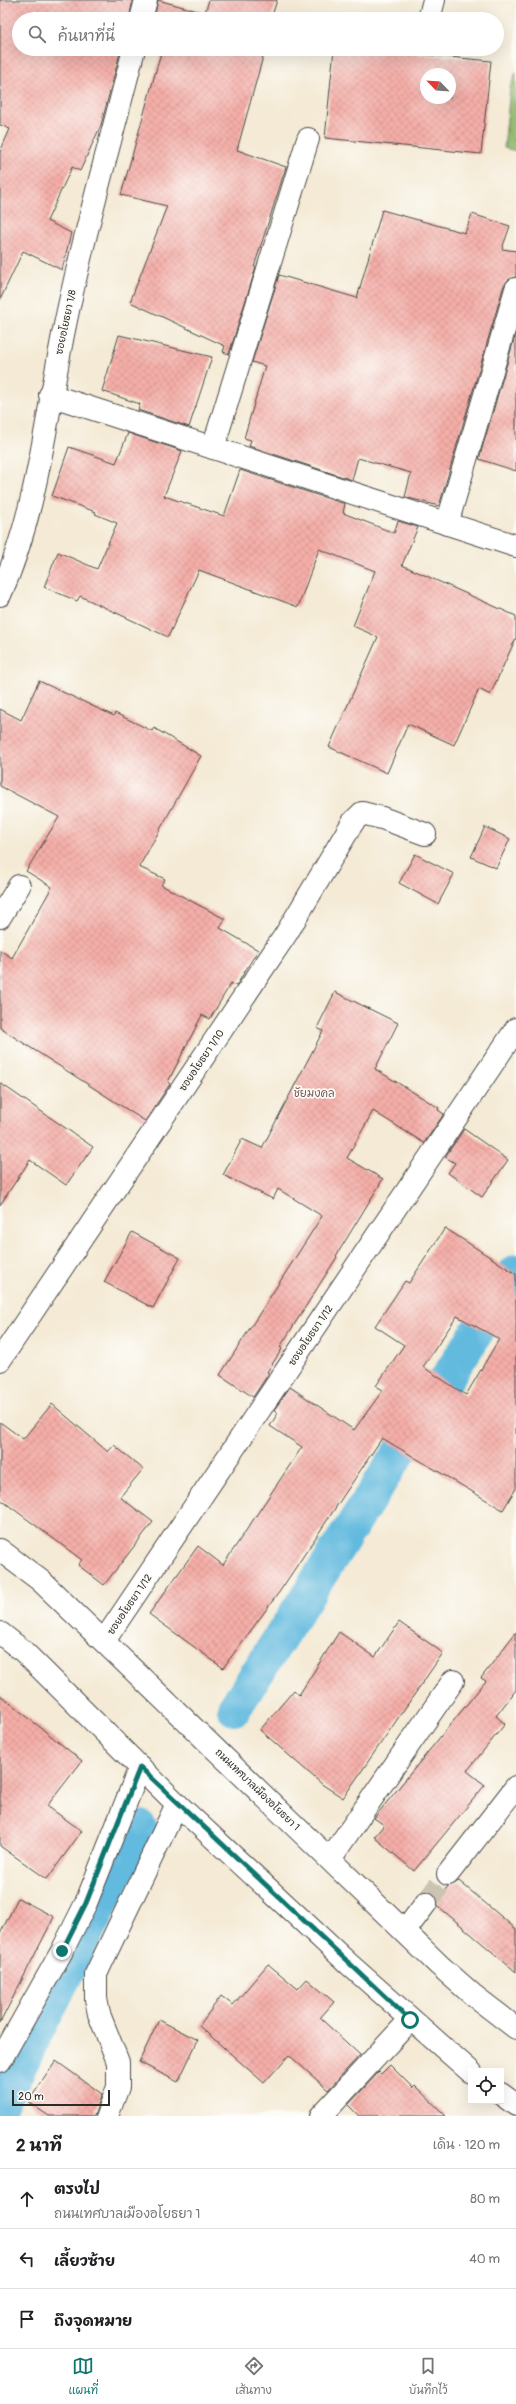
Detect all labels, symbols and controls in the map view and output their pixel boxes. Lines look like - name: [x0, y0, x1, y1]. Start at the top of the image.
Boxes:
- search box: [12, 12, 504, 56]
- icon: search: [26, 23, 48, 45]
- text: ค้นหาที่นี่: [58, 27, 115, 46]
- north arrow: [420, 68, 456, 104]
- street label: ซอยอโยธยา 1/8: [52, 288, 79, 356]
- street label: ซอยอโยธยา 1/10: [176, 1027, 227, 1094]
- district label: ชัยมงคล: [293, 1086, 335, 1100]
- street label: ซอยอโยธยา 1/12: [285, 1302, 336, 1368]
- street label: ซอยอโยธยา 1/12: [104, 1571, 155, 1637]
- street label: ถนนเทศบาลเมืองอโยธยา 1: [213, 1746, 303, 1833]
- route end: [53, 1942, 71, 1960]
- route start: [401, 2011, 419, 2029]
- map controls: [468, 2068, 504, 2104]
- button: locate: [468, 2068, 504, 2104]
- scale bar: [12, 2088, 110, 2107]
- text: 20 m: [18, 2090, 44, 2103]
- text: 2 นาที: [16, 2135, 62, 2156]
- text: เดิน · 120 m: [433, 2137, 500, 2153]
- text: ตรงไป: [54, 2180, 100, 2199]
- icon: ahead: [16, 2188, 38, 2210]
- text: 80 m: [470, 2191, 500, 2207]
- text: ถนนเทศบาลเมืองอโยธยา 1: [54, 2206, 200, 2222]
- icon: left: [16, 2248, 38, 2270]
- text: 40 m: [469, 2251, 500, 2267]
- text: เลี้ยวซ้าย: [54, 2252, 115, 2271]
- icon: arrive: [16, 2308, 38, 2330]
- text: ถึงจุดหมาย: [54, 2312, 132, 2331]
- tab: แผนที่: [69, 2355, 98, 2398]
- tab: เส้นทาง: [235, 2355, 272, 2398]
- tab: บันทึกไว้: [409, 2355, 447, 2398]

